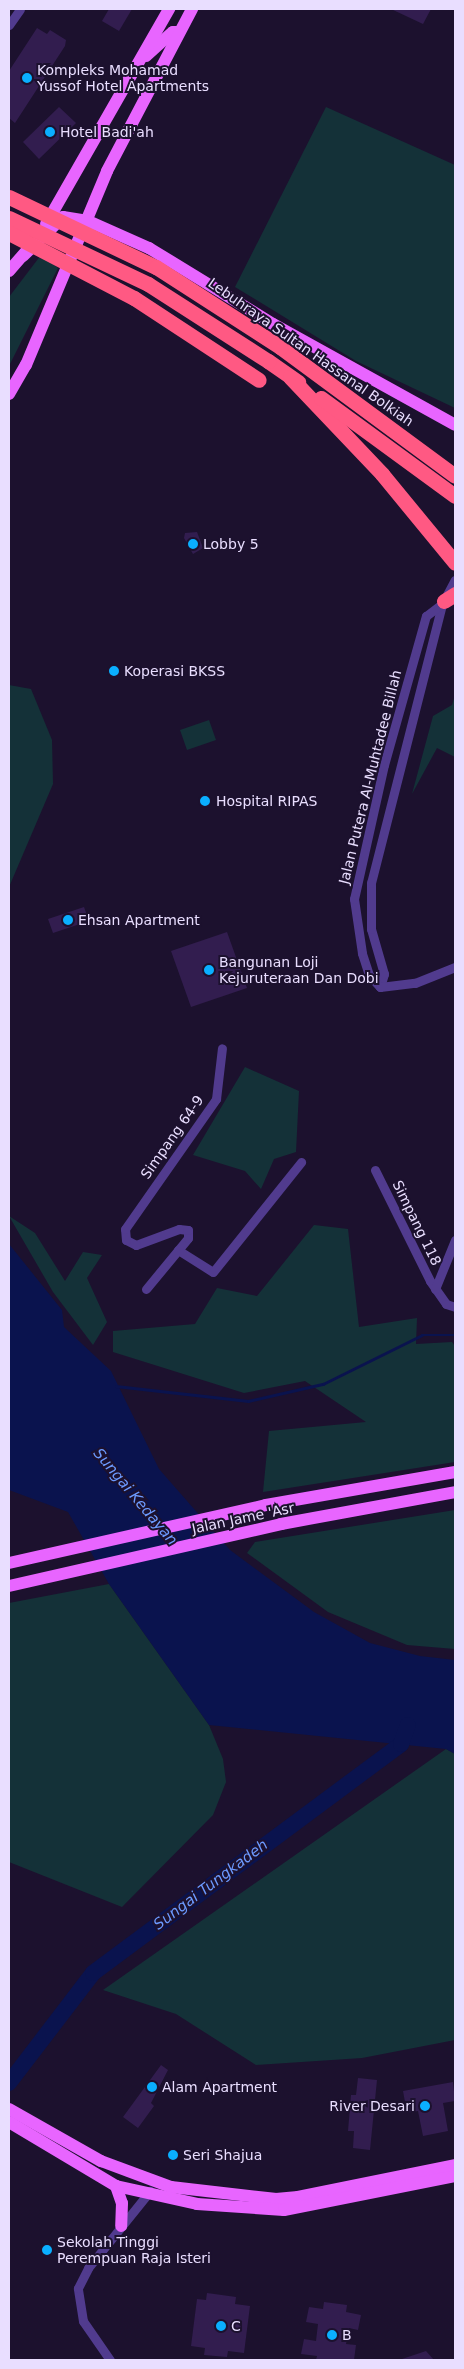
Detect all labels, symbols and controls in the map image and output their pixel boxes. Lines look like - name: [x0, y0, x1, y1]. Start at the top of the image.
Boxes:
- place label: Kompleks Mohamad Yussof Hotel Apartments: [37, 62, 209, 94]
- marker: Kompleks Mohamad Yussof Hotel Apartments: [21, 72, 33, 84]
- place label: Hotel Badi'ah: [60, 124, 154, 140]
- marker: Hotel Badi'ah: [44, 126, 56, 138]
- street label: Lebuhraya Sultan Hassanal Bolkiah: [205, 274, 417, 430]
- place label: Lobby 5: [203, 536, 259, 552]
- marker: Lobby 5: [187, 538, 199, 550]
- place label: Koperasi BKSS: [124, 663, 225, 679]
- marker: Koperasi BKSS: [108, 665, 120, 677]
- street label: Jalan Putera Al-Muhtadee Billah: [335, 668, 405, 886]
- place label: Hospital RIPAS: [216, 793, 317, 809]
- marker: Hospital RIPAS: [198, 794, 212, 808]
- place label: Ehsan Apartment: [78, 912, 200, 928]
- marker: Ehsan Apartment: [62, 914, 74, 926]
- place label: Bangunan Loji Kejuruteraan Dan Dobi: [219, 954, 379, 986]
- marker: Bangunan Loji Kejuruteraan Dan Dobi: [203, 964, 215, 976]
- street label: Simpang 64-9: [137, 1092, 207, 1182]
- street label: Simpang 118: [389, 1178, 445, 1268]
- water label: Sungai Kedayan: [89, 1445, 181, 1549]
- street label: Jalan Jame 'Asr: [190, 1499, 296, 1537]
- water label: Sungai Tungkadeh: [150, 1836, 272, 1934]
- place label: Alam Apartment: [162, 2079, 277, 2095]
- marker: Alam Apartment: [146, 2081, 158, 2093]
- place label: River Desari: [329, 2098, 415, 2114]
- marker: River Desari: [419, 2100, 431, 2112]
- place label: Seri Shajua: [183, 2147, 262, 2163]
- marker: Seri Shajua: [167, 2149, 179, 2161]
- place label: Sekolah Tinggi Perempuan Raja Isteri: [57, 2234, 211, 2266]
- marker: Sekolah Tinggi Perempuan Raja Isteri: [41, 2244, 53, 2256]
- place label: C: [231, 2318, 241, 2334]
- marker: C: [215, 2320, 227, 2332]
- place label: B: [342, 2327, 352, 2343]
- marker: B: [326, 2329, 338, 2341]

